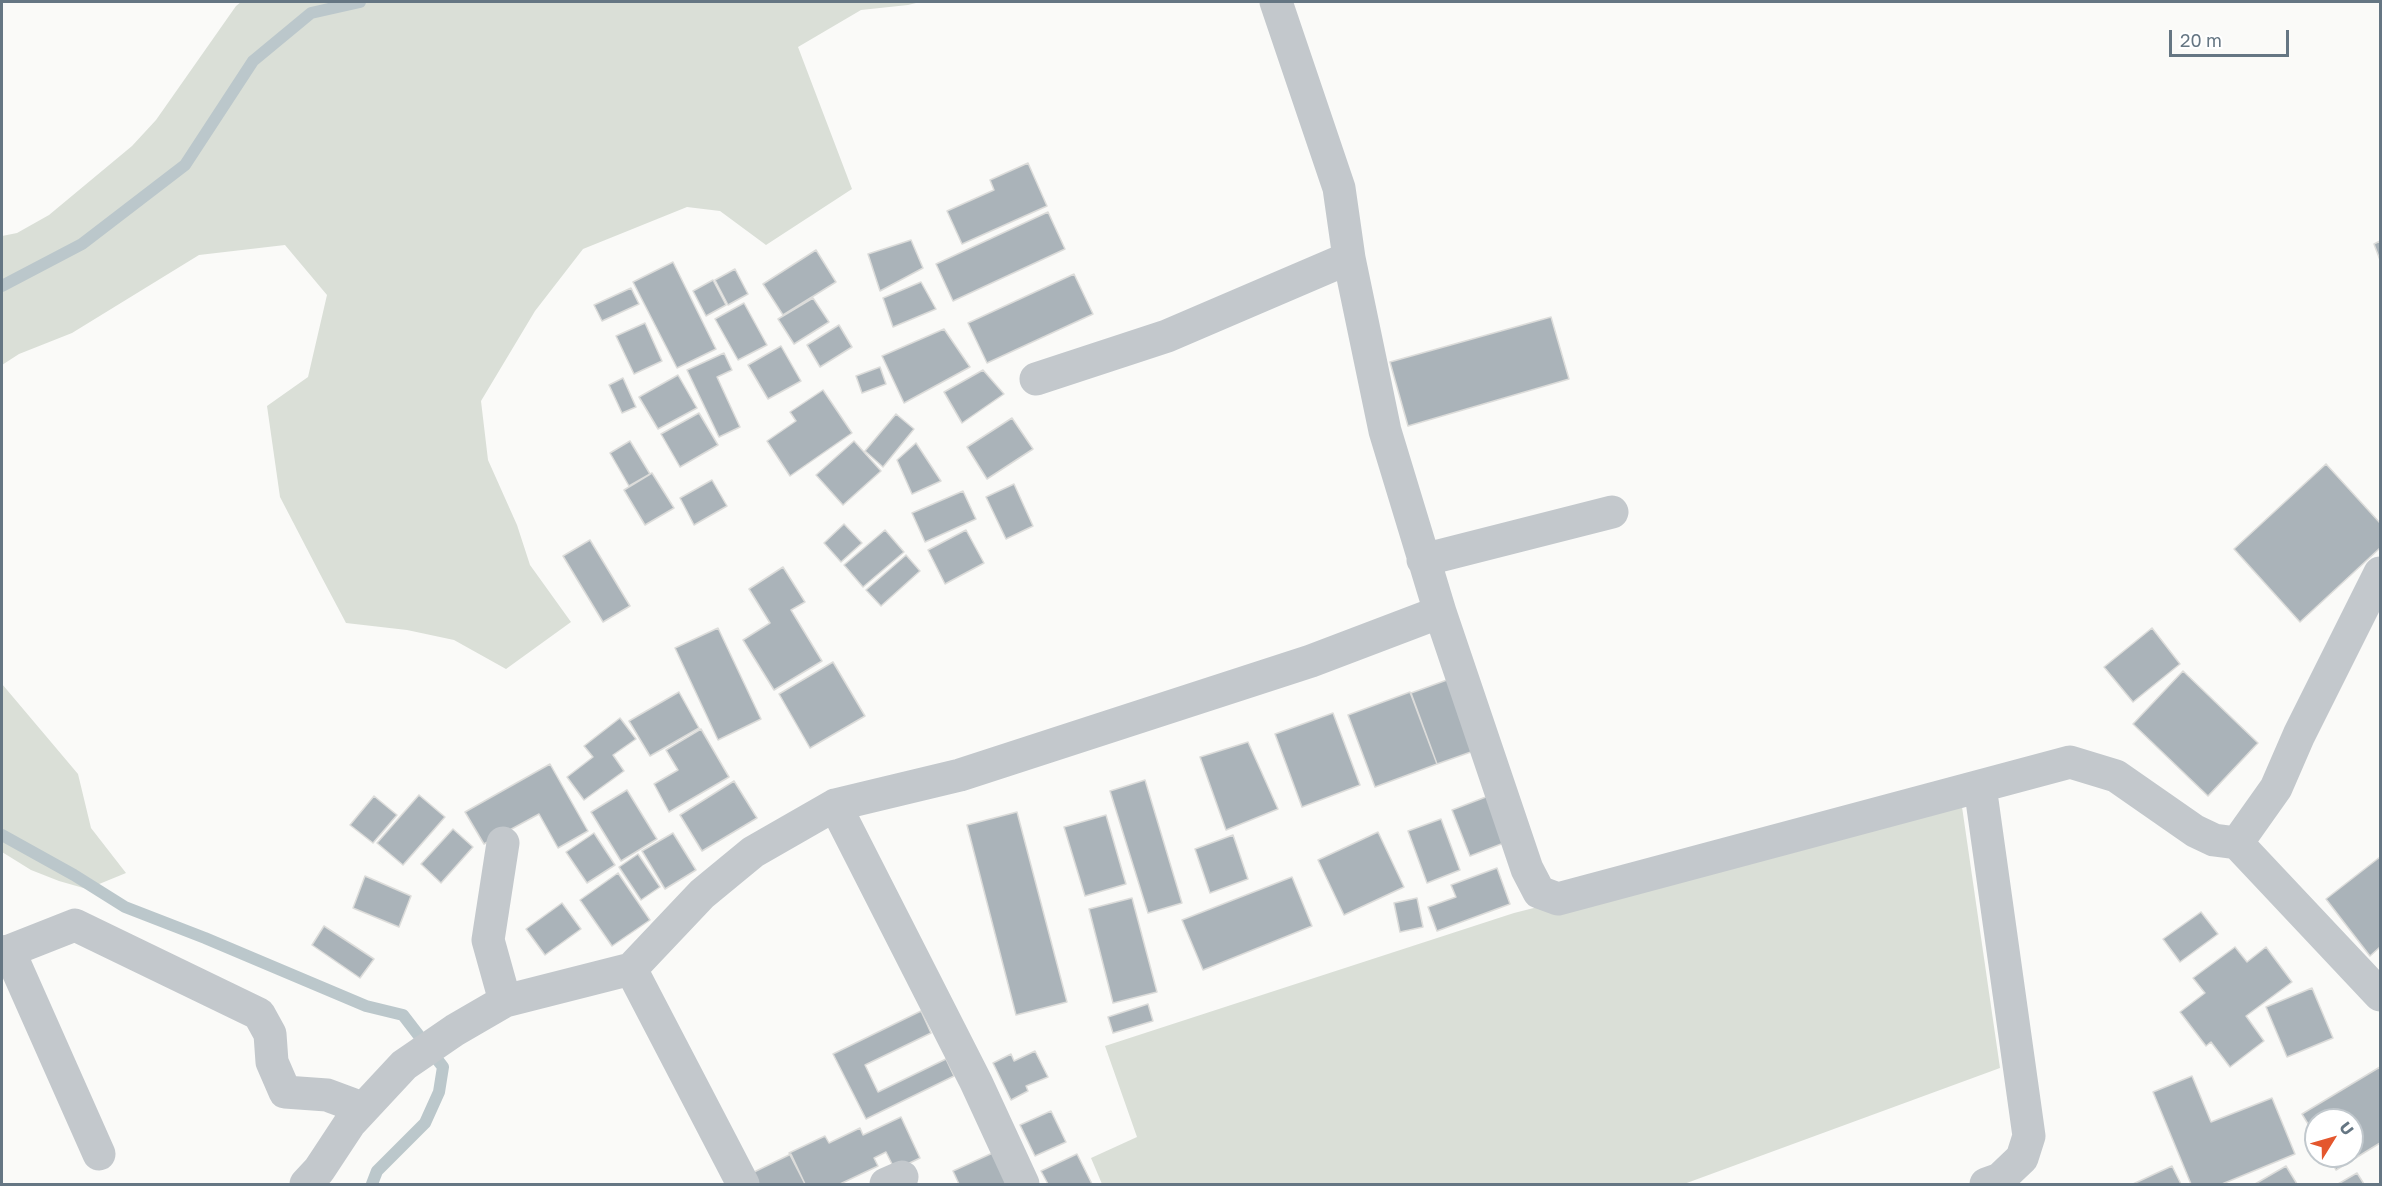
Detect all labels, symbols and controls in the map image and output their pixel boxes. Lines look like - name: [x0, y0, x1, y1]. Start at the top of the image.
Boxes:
- scale bar: [2172, 18, 2292, 56]
- text: 20 m: [2180, 29, 2222, 51]
- north arrow: [2304, 1108, 2364, 1168]
- text: U: [2335, 1118, 2358, 1139]

